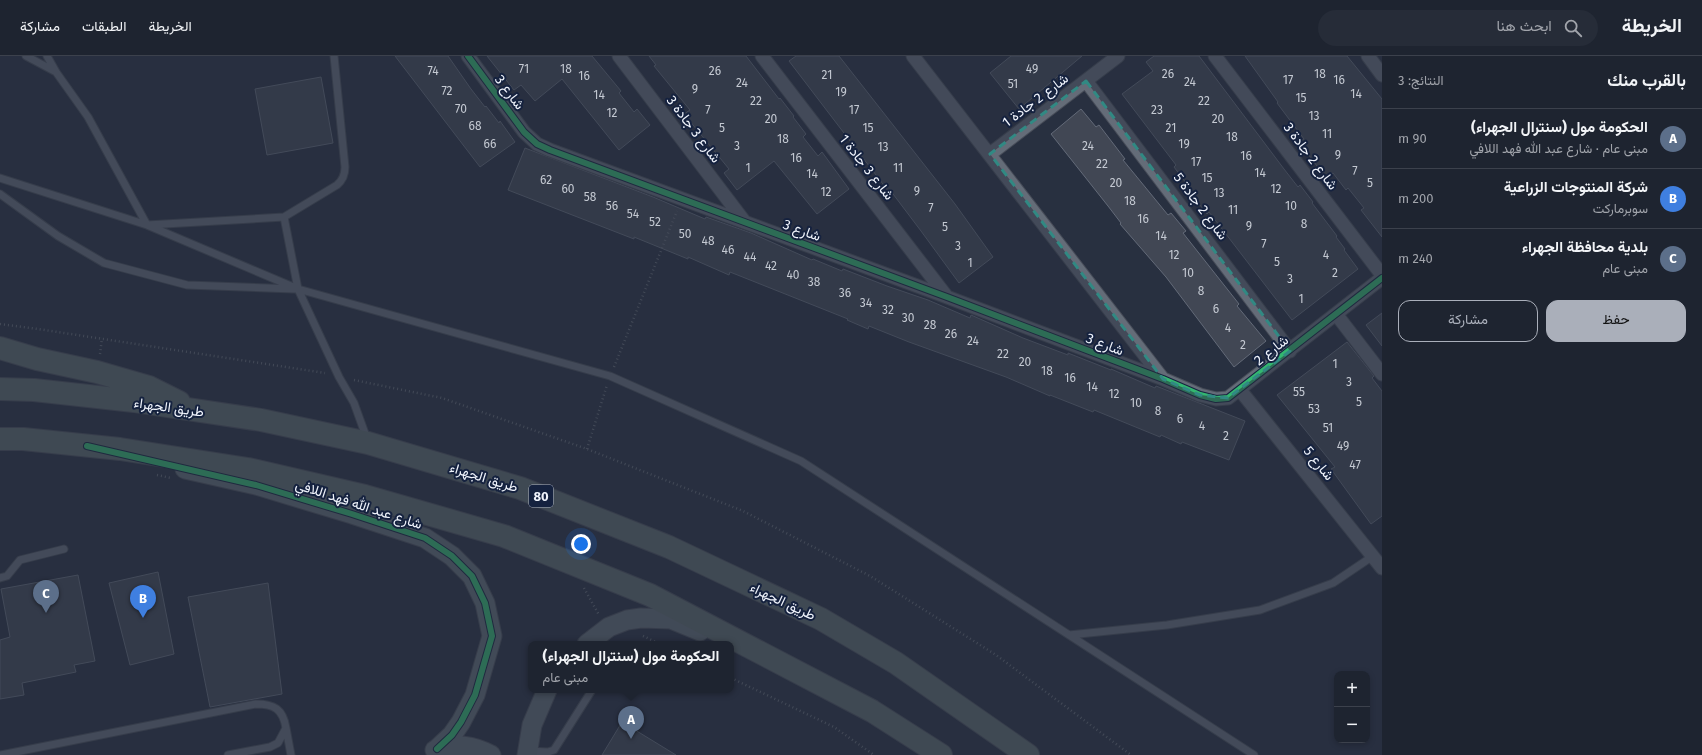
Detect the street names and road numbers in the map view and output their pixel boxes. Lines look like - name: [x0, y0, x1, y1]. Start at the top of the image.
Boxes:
- street label: شارع 2 جادة 1: [999, 70, 1073, 132]
- street label: شارع 3: [490, 72, 528, 114]
- street label: شارع 3 جادة 3: [661, 92, 724, 167]
- street label: شارع 2 جادة 3: [1278, 119, 1341, 194]
- street label: شارع 3 جادة 1: [834, 131, 898, 205]
- street label: شارع 2 جادة 5: [1168, 169, 1231, 244]
- street label: شارع 3: [780, 216, 823, 247]
- street label: شارع 3: [1083, 330, 1126, 361]
- street label: شارع 2: [1251, 332, 1293, 371]
- street label: طريق الجهراء: [133, 394, 205, 421]
- street label: شارع 5: [1298, 443, 1337, 485]
- street label: طريق الجهراء: [448, 459, 520, 496]
- street label: شارع عبد الله فهد اللافي: [292, 476, 424, 536]
- road number: 80: [529, 485, 553, 507]
- street label: طريق الجهراء: [747, 579, 818, 624]

